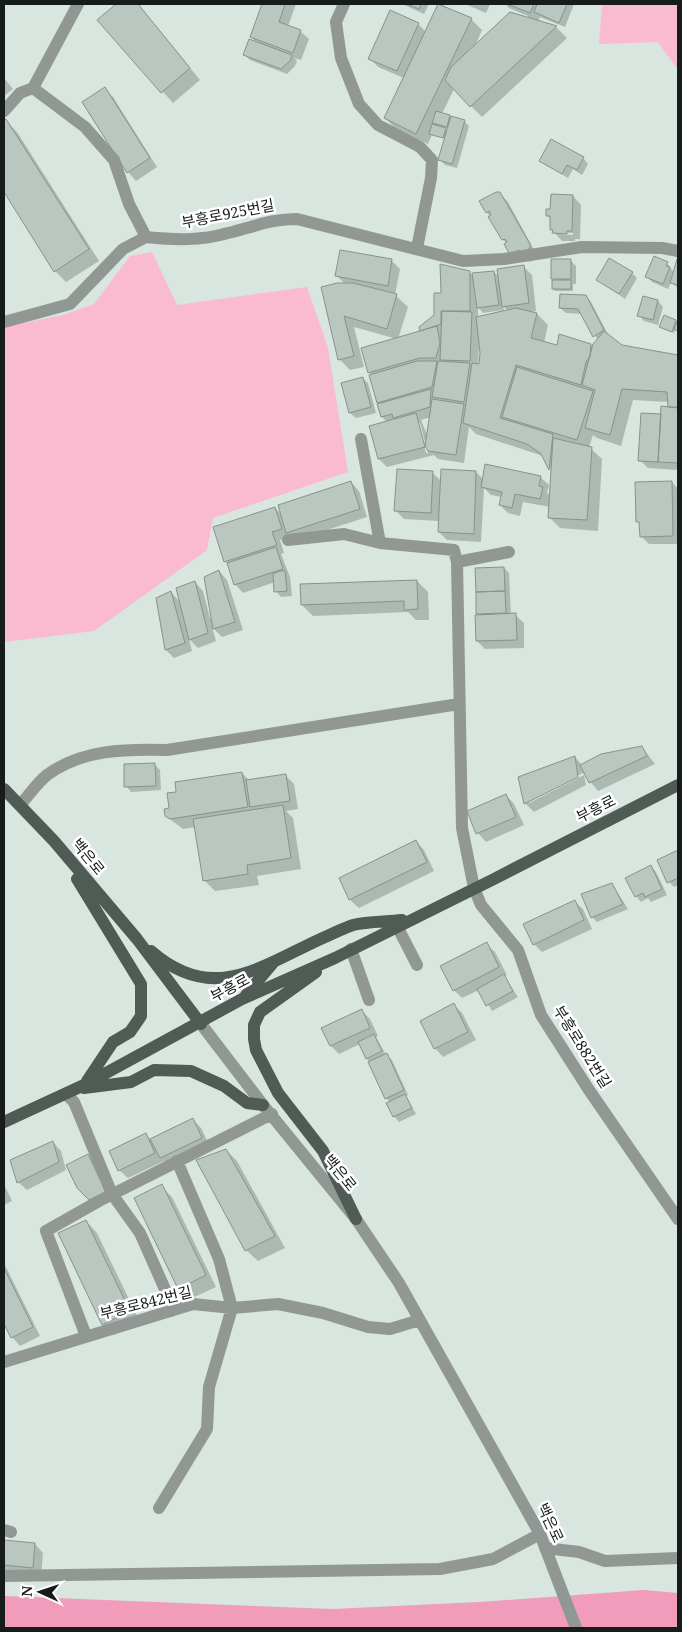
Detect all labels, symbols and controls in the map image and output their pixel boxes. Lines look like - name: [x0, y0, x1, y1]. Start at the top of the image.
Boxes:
- street label: 부흥로925번길: [180, 194, 276, 232]
- street label: 부흥로: [573, 790, 619, 826]
- street label: 백은로: [68, 834, 110, 879]
- street label: 부흥로: [207, 969, 253, 1006]
- street label: 부흥로882번길: [549, 1001, 616, 1092]
- street label: 백은로: [320, 1150, 362, 1195]
- street label: 부흥로842번길: [98, 1281, 194, 1323]
- street label: 백은로: [533, 1500, 569, 1546]
- north arrow: [15, 1567, 65, 1617]
- text: N: [17, 1585, 36, 1597]

